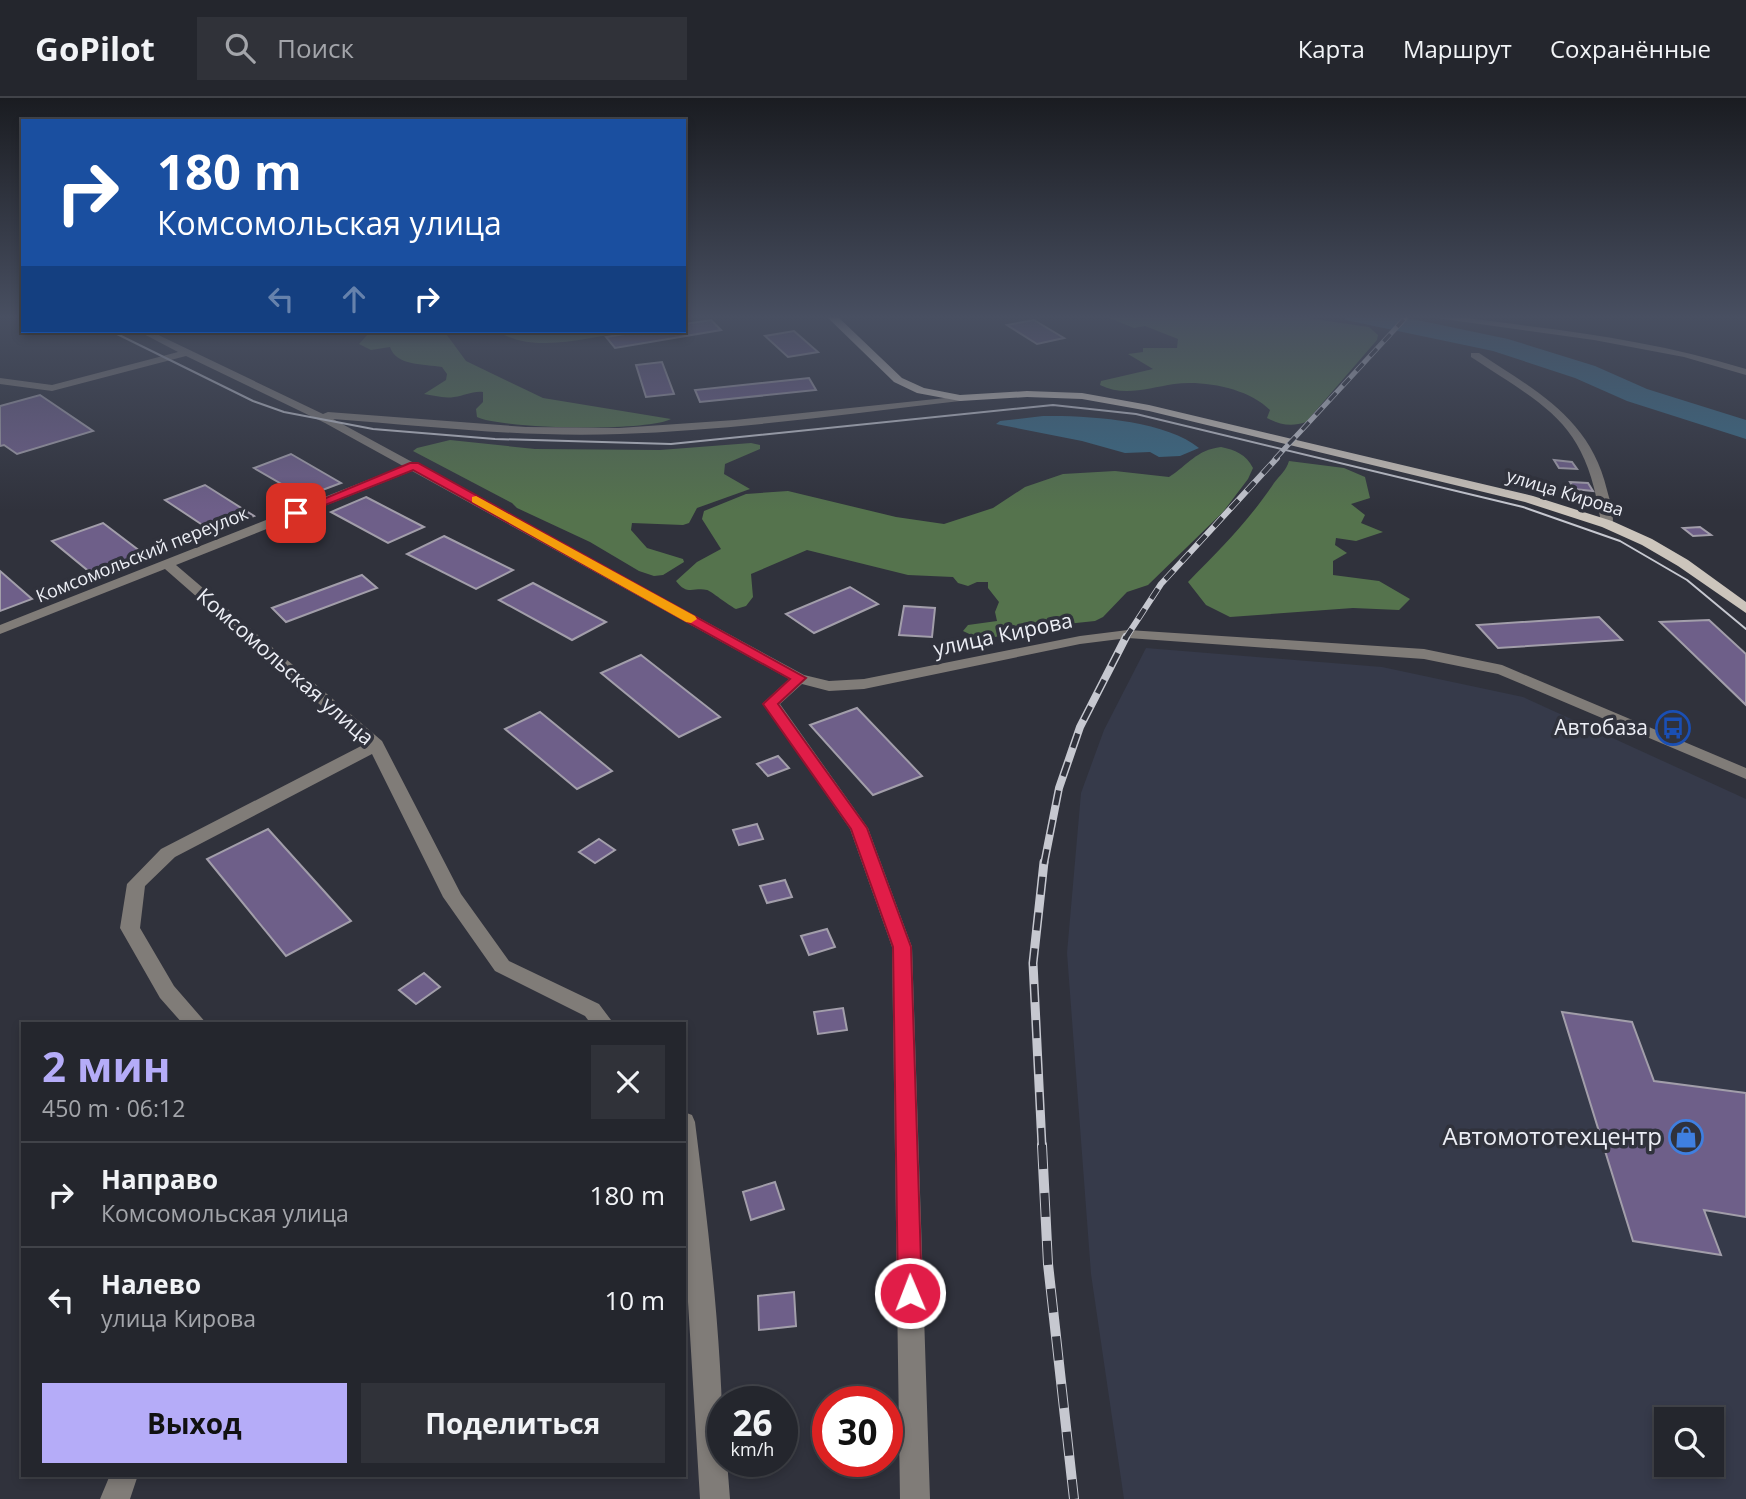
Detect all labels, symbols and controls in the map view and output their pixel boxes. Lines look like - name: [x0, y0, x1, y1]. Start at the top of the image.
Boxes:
- search box: [197, 17, 687, 80]
- text: GoPilot: [35, 26, 155, 71]
- icon: search: [221, 29, 259, 67]
- text: Поиск: [277, 30, 354, 66]
- text: Карта: [1298, 32, 1365, 65]
- text: Маршрут: [1403, 32, 1512, 65]
- text: Сохранённые: [1550, 32, 1711, 65]
- text: 180 m: [157, 138, 302, 204]
- icon: right: [42, 147, 133, 238]
- text: Комсомольская улица: [157, 201, 502, 244]
- icon: left: [262, 280, 300, 318]
- icon: ahead: [335, 280, 373, 318]
- icon: right: [408, 280, 446, 318]
- street label: улица Кирова: [1504, 463, 1627, 521]
- pin: [266, 483, 326, 543]
- icon: arrive: [277, 494, 315, 532]
- street label: Комсомольский переулок: [32, 500, 252, 608]
- street label: Комсомольская улица: [191, 581, 380, 751]
- street label: улица Кирова: [931, 606, 1075, 662]
- bus stop icon: Автобаза: [1654, 709, 1692, 747]
- place label: Автобаза: [1554, 713, 1648, 741]
- text: 2 мин: [42, 1037, 170, 1094]
- button: close: [591, 1045, 665, 1119]
- text: 450 m · 06:12: [42, 1092, 185, 1124]
- shop icon: Автомототехцентр: [1667, 1118, 1705, 1156]
- place label: Автомототехцентр: [1443, 1119, 1662, 1152]
- text: Направо: [101, 1161, 218, 1197]
- icon: right: [42, 1176, 80, 1214]
- text: 180 m: [590, 1177, 665, 1213]
- text: Комсомольская улица: [101, 1197, 349, 1229]
- position arrow: [873, 1256, 947, 1330]
- text: Налево: [101, 1266, 201, 1302]
- icon: left: [42, 1281, 80, 1319]
- text: 10 m: [604, 1282, 665, 1318]
- text: улица Кирова: [101, 1302, 256, 1334]
- button: Выход: [42, 1383, 347, 1463]
- button: Поделиться: [361, 1383, 665, 1463]
- speed limit sign: 30: [812, 1386, 903, 1477]
- text: 26: [732, 1399, 773, 1446]
- map controls: [1654, 1407, 1724, 1477]
- button: search: [1654, 1407, 1724, 1477]
- text: km/h: [731, 1437, 774, 1461]

